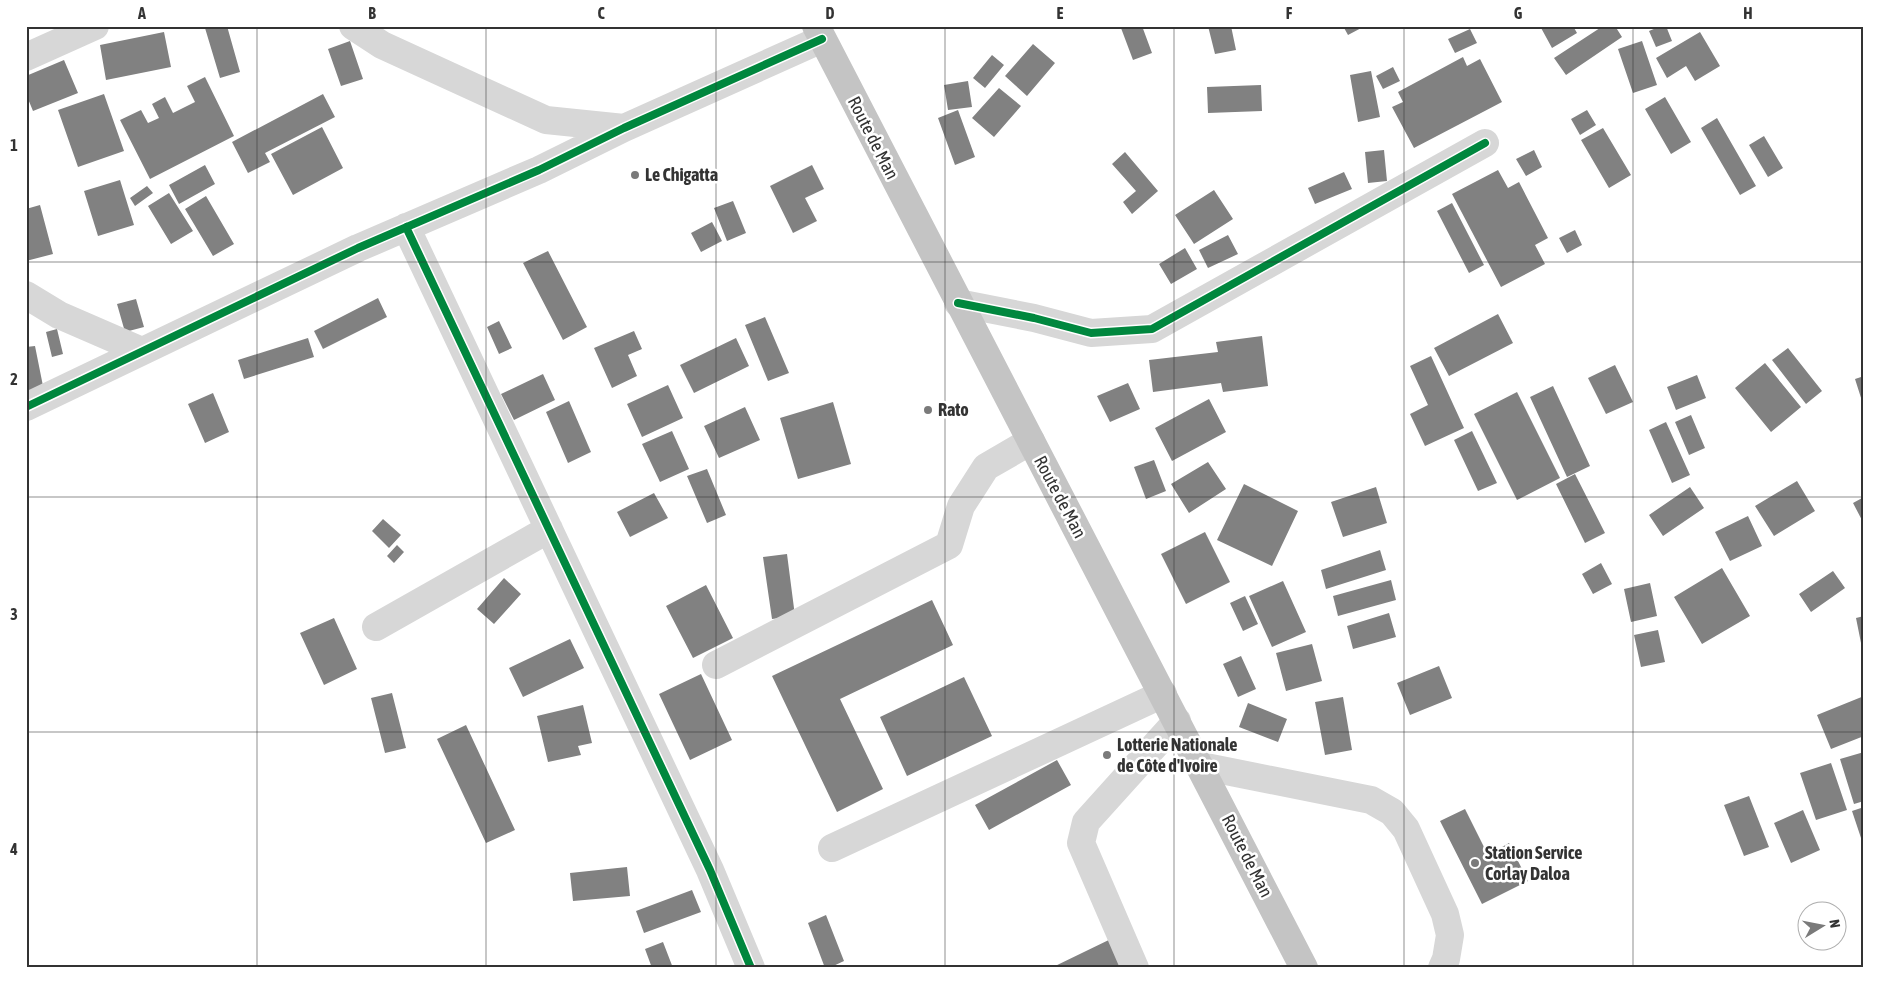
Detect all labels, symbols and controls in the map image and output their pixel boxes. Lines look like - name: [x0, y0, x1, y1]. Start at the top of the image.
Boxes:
- text: A: [137, 4, 146, 22]
- text: B: [368, 4, 376, 22]
- text: C: [597, 4, 605, 22]
- text: D: [826, 4, 835, 22]
- text: E: [1057, 4, 1064, 22]
- text: F: [1286, 4, 1293, 22]
- text: G: [1514, 4, 1523, 22]
- text: H: [1743, 4, 1753, 22]
- street label: Route de Man: [844, 93, 903, 183]
- text: 1: [10, 136, 18, 154]
- place label: Le Chigatta: [645, 164, 718, 185]
- marker: Le Chigatta: [629, 169, 641, 181]
- text: 2: [10, 370, 18, 388]
- place label: Rato: [938, 399, 969, 420]
- marker: Rato: [922, 404, 934, 416]
- street label: Route de Man: [1030, 452, 1091, 541]
- text: 3: [10, 605, 18, 623]
- place label: Lotterie Nationale de Côte d'Ivoire: [1117, 734, 1238, 776]
- marker: Lotterie Nationale de Côte d'Ivoire: [1101, 749, 1113, 761]
- street label: Route de Man: [1218, 811, 1277, 901]
- text: 4: [9, 840, 18, 858]
- place label: Station Service Corlay Daloa: [1485, 842, 1583, 884]
- marker: Station Service Corlay Daloa: [1469, 857, 1481, 869]
- north arrow: [1798, 902, 1848, 952]
- text: N: [1826, 918, 1843, 929]

